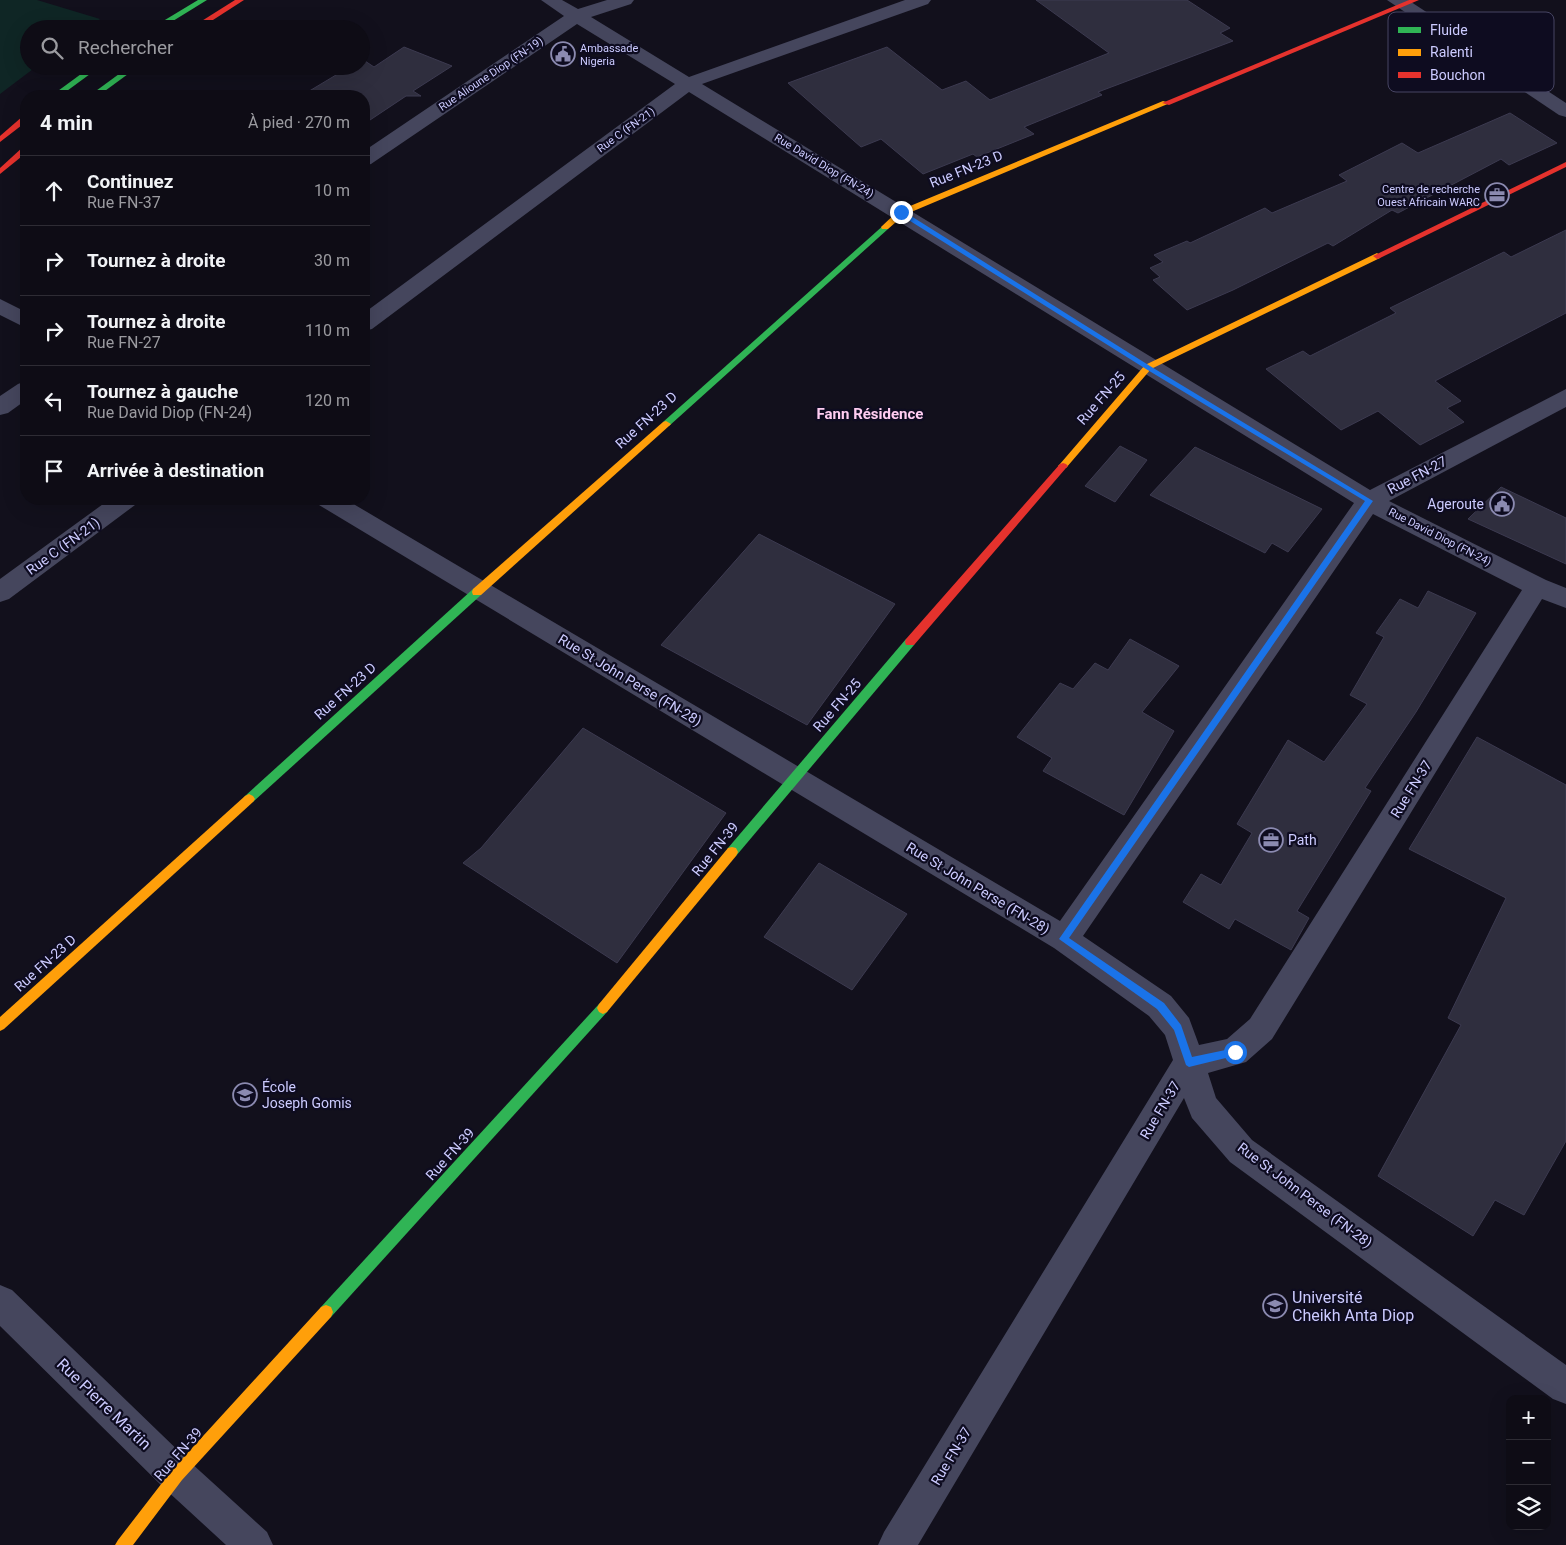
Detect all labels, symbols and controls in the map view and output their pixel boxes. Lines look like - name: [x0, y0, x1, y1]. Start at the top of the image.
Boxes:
- legend: [1388, 12, 1554, 92]
- search box: [20, 20, 370, 75]
- text: Fluide: [1430, 22, 1468, 38]
- icon: search: [38, 34, 66, 62]
- street label: Rue Alioune Diop (FN-19): [436, 34, 546, 114]
- text: Rechercher: [78, 36, 173, 59]
- public building icon: Ambassade Nigeria: [550, 41, 576, 67]
- place label: Ambassade Nigeria: [580, 42, 639, 68]
- text: Ralenti: [1430, 44, 1473, 60]
- text: Bouchon: [1430, 67, 1485, 83]
- street label: Rue C (FN-21): [595, 105, 658, 155]
- text: 4 min: [40, 111, 93, 135]
- text: À pied · 270 m: [248, 113, 350, 132]
- street label: Rue David Diop (FN-24): [772, 131, 876, 201]
- street label: Rue FN-23 D: [927, 147, 1005, 191]
- text: Continuez: [87, 170, 173, 193]
- icon: ahead: [40, 177, 68, 205]
- text: 10 m: [314, 181, 350, 200]
- office icon: Centre de recherche Ouest Africain WARC: [1484, 182, 1510, 208]
- place label: Centre de recherche Ouest Africain WARC: [1377, 183, 1480, 209]
- text: Rue FN-37: [87, 193, 161, 212]
- route end: [890, 201, 913, 224]
- icon: right: [40, 247, 68, 275]
- text: Tournez à droite: [87, 249, 226, 272]
- text: 30 m: [314, 251, 350, 270]
- text: Tournez à droite: [87, 310, 226, 333]
- icon: right: [40, 317, 68, 345]
- text: 110 m: [305, 321, 350, 340]
- text: Rue FN-27: [87, 333, 161, 352]
- street label: Rue FN-25: [1074, 368, 1128, 428]
- text: Tournez à gauche: [87, 380, 238, 403]
- icon: left: [40, 387, 68, 415]
- street label: Rue FN-23 D: [612, 388, 680, 452]
- text: 120 m: [305, 391, 350, 410]
- text: Rue David Diop (FN-24): [87, 403, 252, 422]
- district label: Fann Résidence: [817, 405, 923, 423]
- street label: Rue FN-27: [1385, 453, 1449, 497]
- icon: arrive: [40, 457, 68, 485]
- text: Arrivée à destination: [87, 459, 264, 482]
- public building icon: Ageroute: [1489, 491, 1515, 517]
- place label: Ageroute: [1427, 496, 1484, 512]
- street label: Rue David Diop (FN-24): [1386, 505, 1494, 569]
- street label: Rue C (FN-21): [23, 514, 103, 579]
- street label: Rue St John Perse (FN-28): [555, 631, 705, 730]
- street label: Rue FN-23 D: [311, 659, 379, 723]
- street label: Rue FN-25: [810, 675, 864, 735]
- street label: Rue FN-37: [1387, 757, 1435, 821]
- street label: Rue FN-39: [688, 819, 742, 879]
- office icon: Path: [1258, 827, 1284, 853]
- place label: Path: [1288, 832, 1317, 848]
- street label: Rue St John Perse (FN-28): [903, 839, 1053, 938]
- street label: Rue FN-23 D: [11, 931, 79, 995]
- route start: [1224, 1041, 1247, 1064]
- place label: École Joseph Gomis: [262, 1078, 352, 1111]
- street label: Rue FN-37: [1137, 1078, 1184, 1142]
- school or university icon: École Joseph Gomis: [232, 1082, 258, 1108]
- street label: Rue FN-39: [422, 1125, 478, 1183]
- street label: Rue St John Perse (FN-28): [1234, 1139, 1375, 1252]
- place label: Université Cheikh Anta Diop: [1292, 1288, 1414, 1325]
- school or university icon: Université Cheikh Anta Diop: [1262, 1293, 1288, 1319]
- street label: Rue Pierre Martin: [53, 1354, 155, 1454]
- map controls: [1506, 1395, 1551, 1530]
- button: +: [1506, 1395, 1551, 1440]
- street label: Rue FN-39: [151, 1424, 205, 1484]
- street label: Rue FN-37: [928, 1424, 975, 1488]
- button: −: [1506, 1440, 1551, 1485]
- button: layers: [1506, 1485, 1551, 1530]

